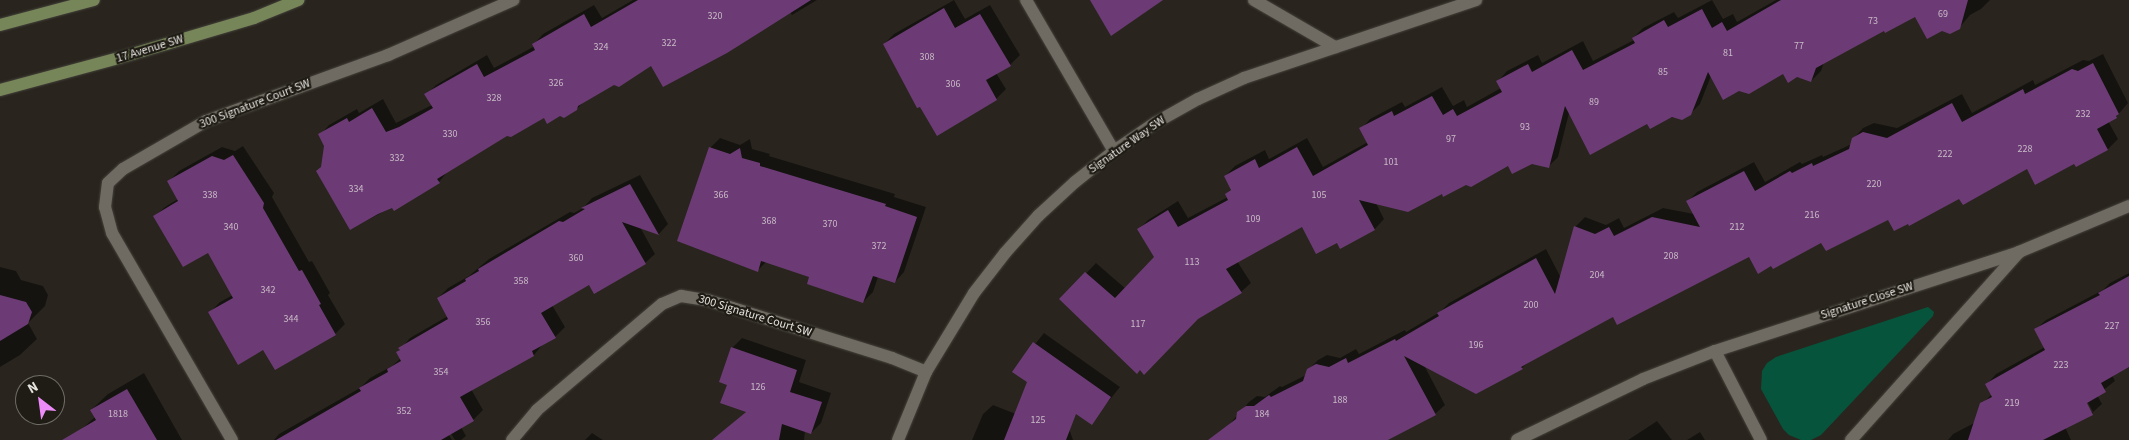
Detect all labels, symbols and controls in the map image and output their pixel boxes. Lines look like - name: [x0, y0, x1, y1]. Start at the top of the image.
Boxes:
- house number: 69: [1938, 9, 1948, 21]
- house number: 320: [708, 11, 722, 23]
- house number: 73: [1868, 16, 1878, 28]
- street label: 17 Avenue SW: [115, 32, 185, 66]
- house number: 322: [662, 38, 676, 50]
- house number: 77: [1794, 41, 1804, 53]
- house number: 324: [594, 42, 608, 54]
- house number: 81: [1723, 48, 1733, 60]
- house number: 308: [920, 52, 934, 64]
- house number: 85: [1658, 67, 1668, 79]
- street label: 300 Signature Court SW: [198, 76, 312, 132]
- house number: 326: [549, 78, 563, 90]
- house number: 306: [946, 79, 960, 91]
- house number: 328: [487, 93, 501, 105]
- house number: 89: [1589, 97, 1599, 109]
- house number: 232: [2076, 109, 2090, 121]
- street label: Signature Way SW: [1086, 113, 1168, 177]
- house number: 93: [1520, 122, 1530, 134]
- house number: 330: [443, 129, 457, 141]
- house number: 97: [1446, 134, 1456, 146]
- house number: 228: [2018, 144, 2032, 156]
- house number: 222: [1938, 149, 1952, 161]
- house number: 332: [390, 153, 404, 165]
- house number: 101: [1384, 157, 1398, 169]
- house number: 220: [1867, 179, 1881, 191]
- house number: 334: [349, 184, 363, 196]
- house number: 338: [203, 190, 217, 202]
- house number: 366: [714, 190, 728, 202]
- house number: 105: [1312, 190, 1326, 202]
- house number: 216: [1805, 210, 1819, 222]
- house number: 109: [1246, 214, 1260, 226]
- house number: 368: [762, 216, 776, 228]
- house number: 370: [823, 219, 837, 231]
- house number: 340: [224, 222, 238, 234]
- house number: 212: [1730, 222, 1744, 234]
- house number: 372: [872, 241, 886, 253]
- house number: 208: [1664, 251, 1678, 263]
- house number: 360: [569, 253, 583, 265]
- house number: 113: [1185, 257, 1199, 269]
- house number: 204: [1590, 270, 1604, 282]
- house number: 358: [514, 276, 528, 288]
- street label: Signature Close SW: [1819, 279, 1915, 323]
- house number: 342: [261, 285, 275, 297]
- street label: 300 Signature Court SW: [697, 292, 813, 340]
- house number: 200: [1524, 300, 1538, 312]
- house number: 344: [284, 314, 298, 326]
- house number: 356: [476, 317, 490, 329]
- house number: 117: [1131, 319, 1145, 331]
- house number: 227: [2105, 321, 2119, 333]
- house number: 196: [1469, 340, 1483, 352]
- house number: 223: [2054, 360, 2068, 372]
- house number: 354: [434, 367, 448, 379]
- north arrow: [15, 375, 65, 425]
- text: N: [24, 377, 42, 399]
- house number: 126: [751, 382, 765, 394]
- house number: 188: [1333, 395, 1347, 407]
- house number: 219: [2005, 398, 2019, 410]
- house number: 352: [397, 406, 411, 418]
- house number: 1818: [108, 409, 128, 421]
- house number: 184: [1255, 409, 1269, 421]
- house number: 125: [1031, 415, 1045, 427]

